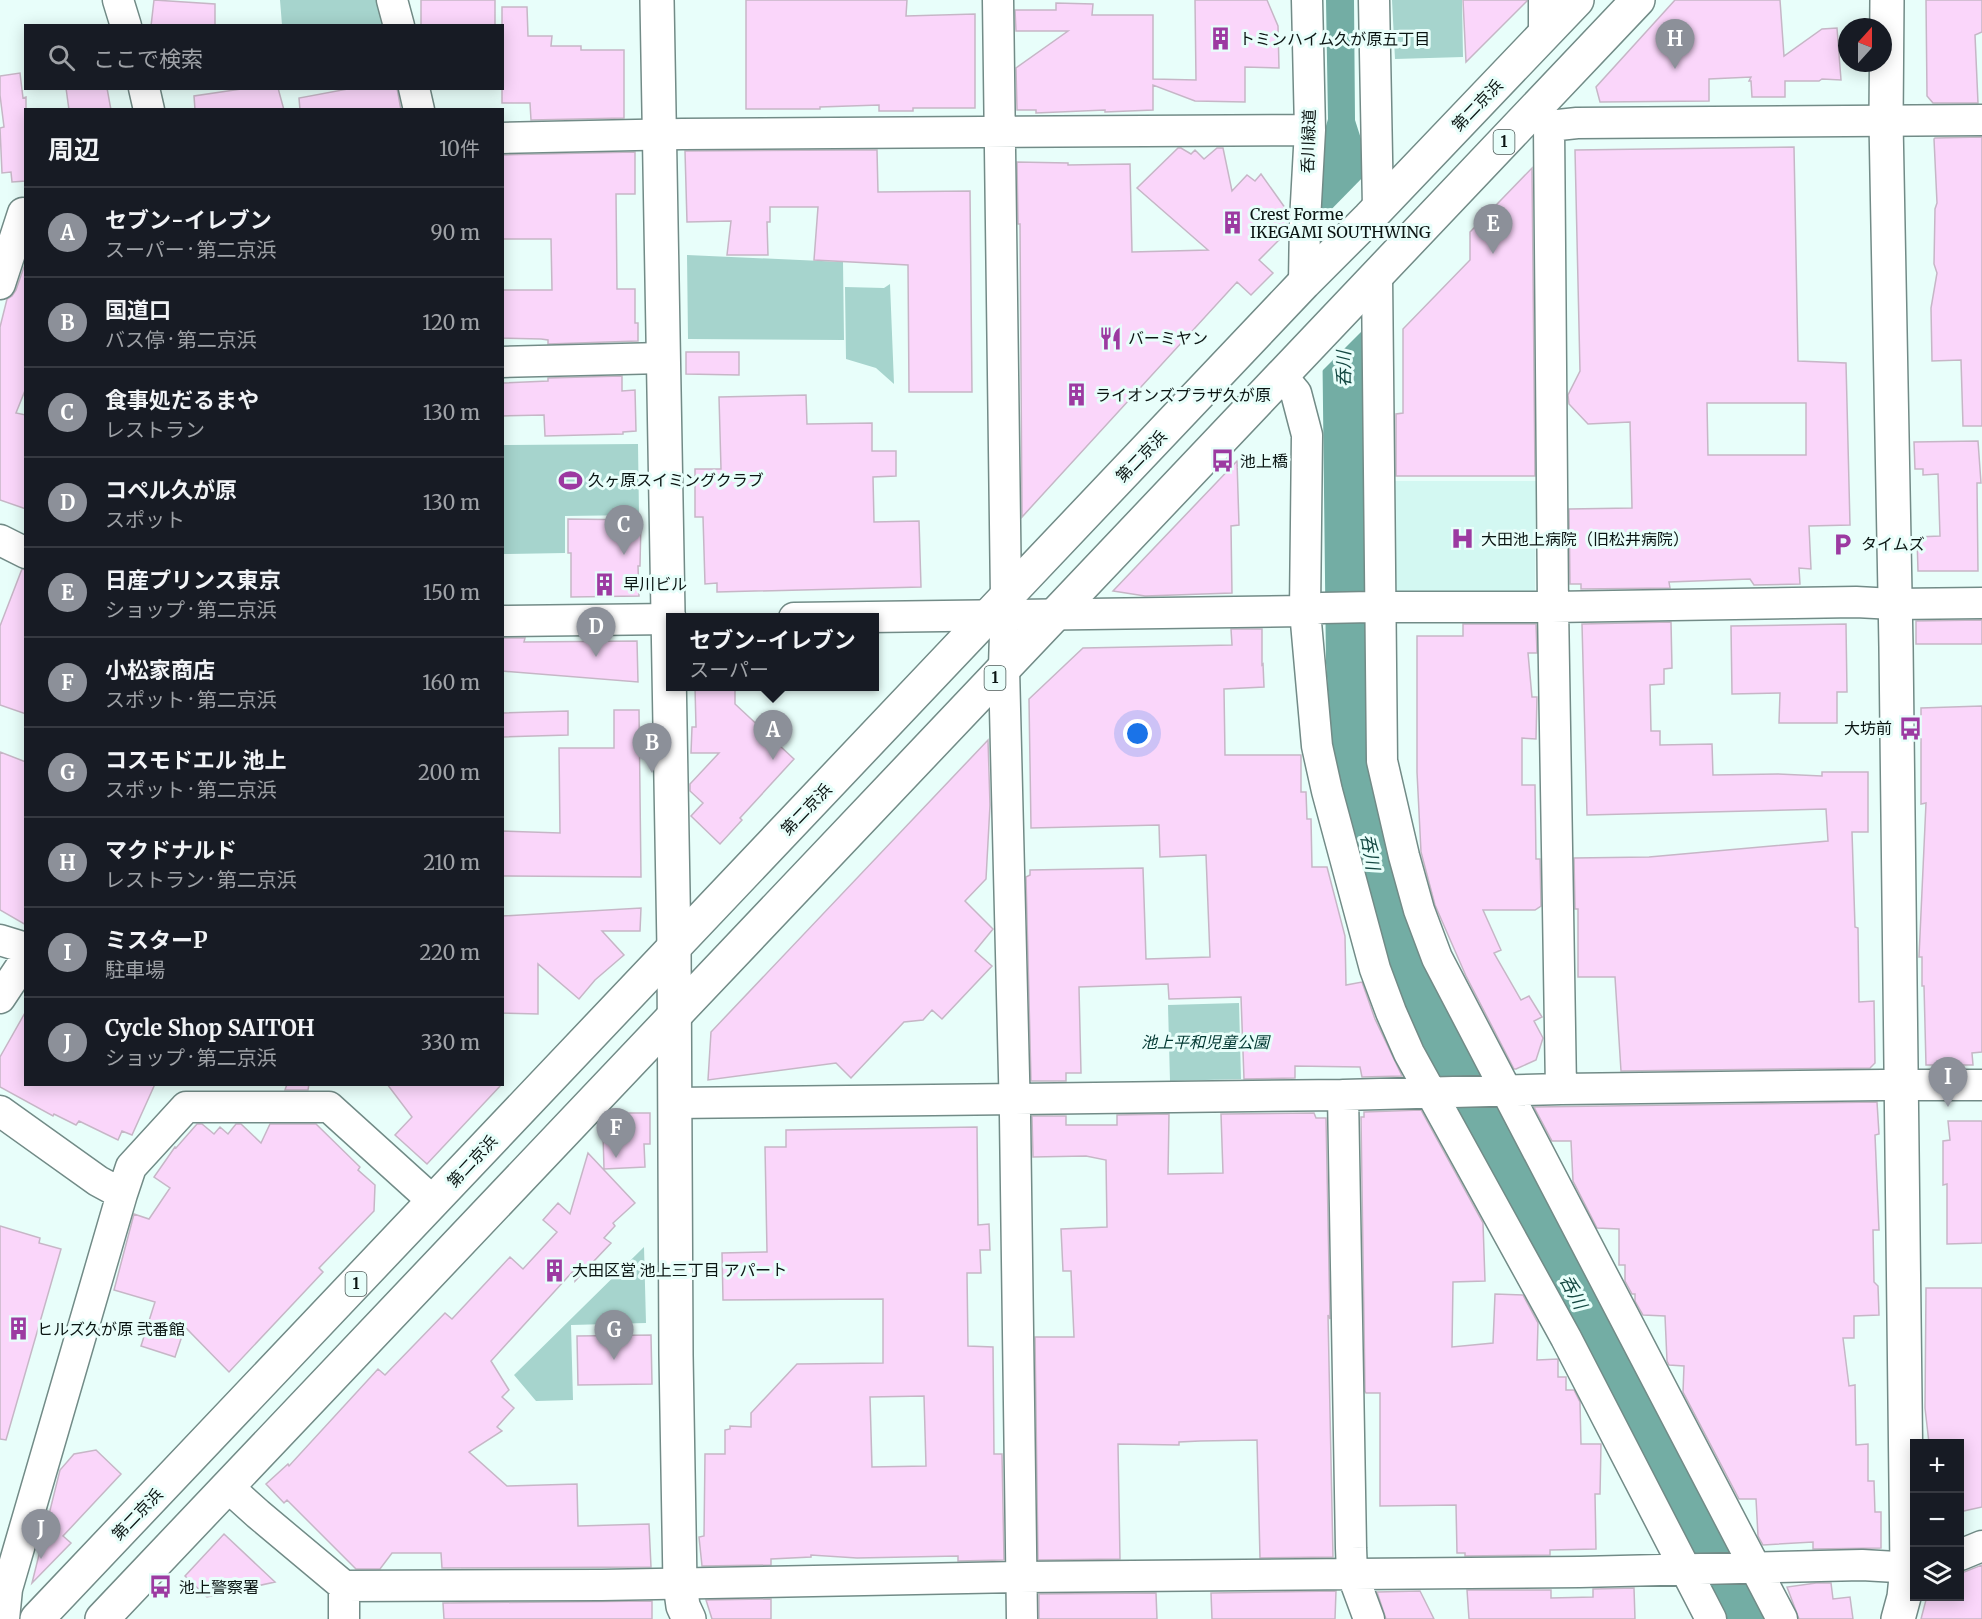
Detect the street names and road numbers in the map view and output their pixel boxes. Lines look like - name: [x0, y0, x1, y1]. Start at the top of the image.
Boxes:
- street label: 第二京浜: [1448, 75, 1506, 135]
- street label: 呑川緑道: [1297, 109, 1319, 173]
- road number: 1: [1494, 130, 1514, 154]
- street label: 第二京浜: [1112, 426, 1170, 486]
- road number: 1: [984, 666, 1006, 690]
- street label: 第二京浜: [777, 779, 835, 839]
- street label: 第二京浜: [443, 1131, 501, 1191]
- road number: 1: [346, 1272, 366, 1296]
- street label: 第二京浜: [108, 1484, 166, 1544]

